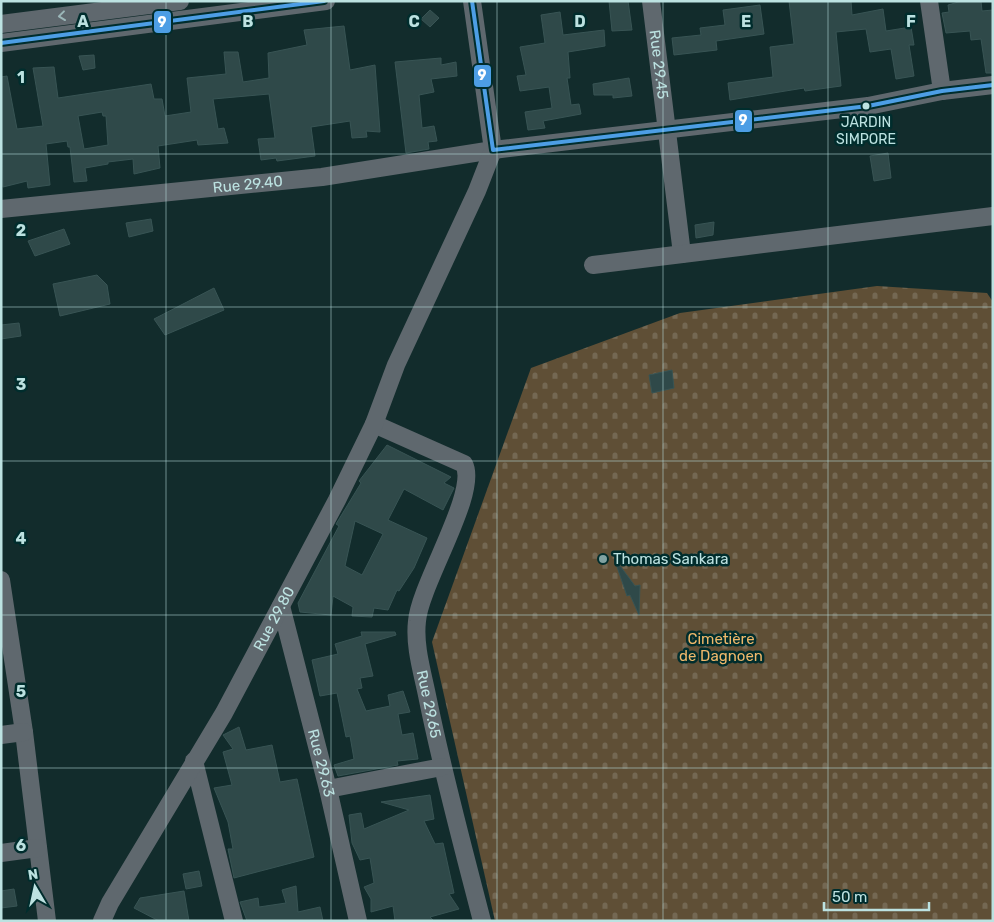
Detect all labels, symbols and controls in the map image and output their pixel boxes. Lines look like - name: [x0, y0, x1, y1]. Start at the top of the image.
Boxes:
- one-way arrow: [58, 10, 66, 21]
- line badge: 9: [153, 10, 172, 34]
- text: A: [77, 12, 89, 31]
- text: B: [242, 12, 254, 31]
- text: C: [408, 12, 420, 31]
- text: D: [574, 12, 586, 31]
- text: E: [741, 12, 751, 31]
- text: F: [906, 12, 916, 31]
- text: 9: [158, 14, 167, 31]
- street label: Rue 29.45: [646, 29, 672, 100]
- line badge: 9: [473, 64, 492, 88]
- text: 9: [478, 67, 487, 84]
- text: 1: [17, 68, 25, 87]
- marker: JARDIN SIMPORE: [861, 101, 871, 111]
- line badge: 9: [734, 109, 753, 133]
- text: 9: [739, 112, 748, 129]
- place label: JARDIN SIMPORE: [836, 114, 896, 148]
- street label: Rue 29.40: [212, 172, 284, 197]
- text: 2: [16, 221, 26, 240]
- text: 3: [16, 375, 26, 394]
- text: 4: [16, 529, 27, 548]
- place label: Thomas Sankara: [613, 550, 729, 568]
- marker: Thomas Sankara: [597, 553, 609, 565]
- street label: Rue 29.80: [250, 583, 298, 654]
- park label: Cimetière de Dagnoen: [679, 630, 763, 665]
- street label: Rue 29.65: [413, 668, 445, 740]
- text: 5: [16, 682, 26, 701]
- street label: Rue 29.63: [304, 727, 338, 799]
- text: 6: [16, 836, 26, 855]
- north arrow: [10, 862, 60, 912]
- text: N: [27, 865, 39, 884]
- scale bar: [824, 880, 929, 912]
- text: 50 m: [832, 888, 867, 906]

